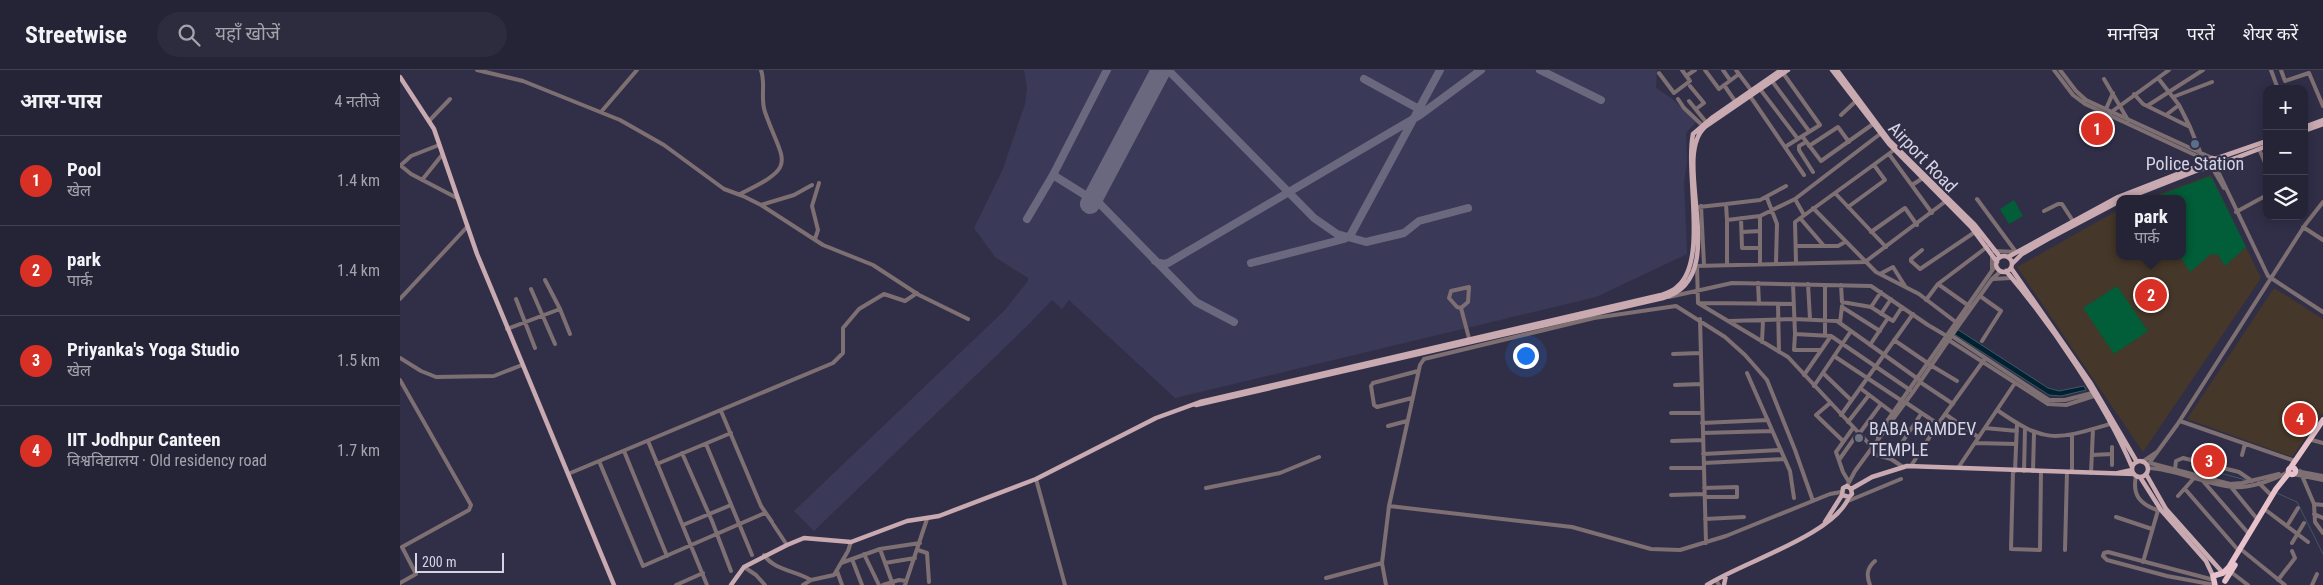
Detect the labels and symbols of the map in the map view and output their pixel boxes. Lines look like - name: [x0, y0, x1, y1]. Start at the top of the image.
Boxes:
- pin: 1: [2081, 110, 2113, 148]
- street label: Airport Road: [1884, 118, 1962, 196]
- marker: Police Station: [2189, 138, 2201, 150]
- place label: Police Station: [2146, 153, 2244, 174]
- pin: 2: [2135, 276, 2167, 314]
- your location: [1513, 343, 1539, 369]
- pin: 4: [2284, 400, 2316, 438]
- place label: BABA RAMDEV TEMPLE: [1869, 418, 1976, 460]
- marker: BABA RAMDEV TEMPLE: [1853, 432, 1865, 444]
- pin: 3: [2193, 442, 2225, 480]
- scale bar: [415, 550, 504, 573]

